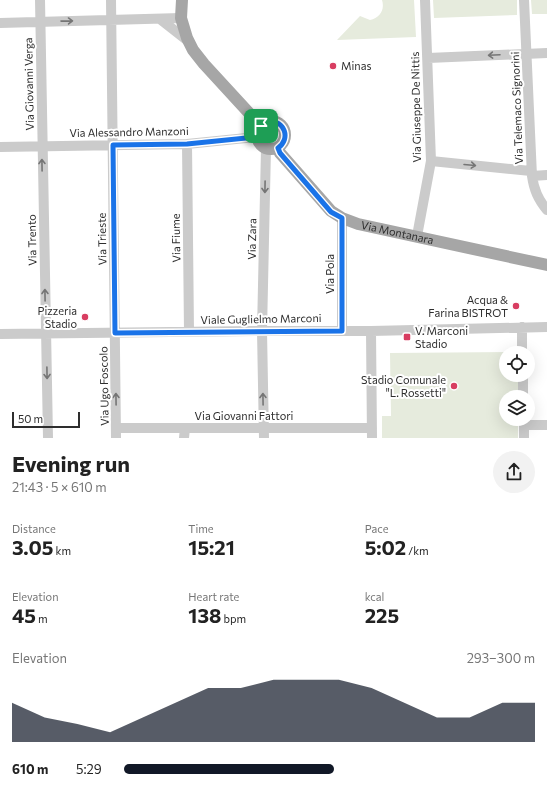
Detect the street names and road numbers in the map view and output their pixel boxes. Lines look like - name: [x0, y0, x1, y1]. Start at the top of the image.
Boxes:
- street label: Via Giovanni Verga: [21, 37, 36, 131]
- street label: Via Giuseppe De Nittis: [408, 51, 423, 163]
- street label: Via Telemaco Signorini: [508, 51, 525, 165]
- street label: Via Alessandro Manzoni: [69, 124, 189, 139]
- street label: Via Trieste: [95, 212, 108, 265]
- street label: Via Fiume: [169, 213, 182, 263]
- street label: Via Trento: [25, 214, 38, 266]
- street label: Via Zara: [245, 218, 258, 260]
- street label: Via Montanara: [360, 218, 435, 246]
- street label: Via Pola: [323, 254, 336, 294]
- street label: Viale Guglielmo Marconi: [200, 311, 322, 326]
- street label: Via Ugo Foscolo: [96, 346, 111, 426]
- street label: Via Giovanni Fattori: [195, 409, 294, 422]

